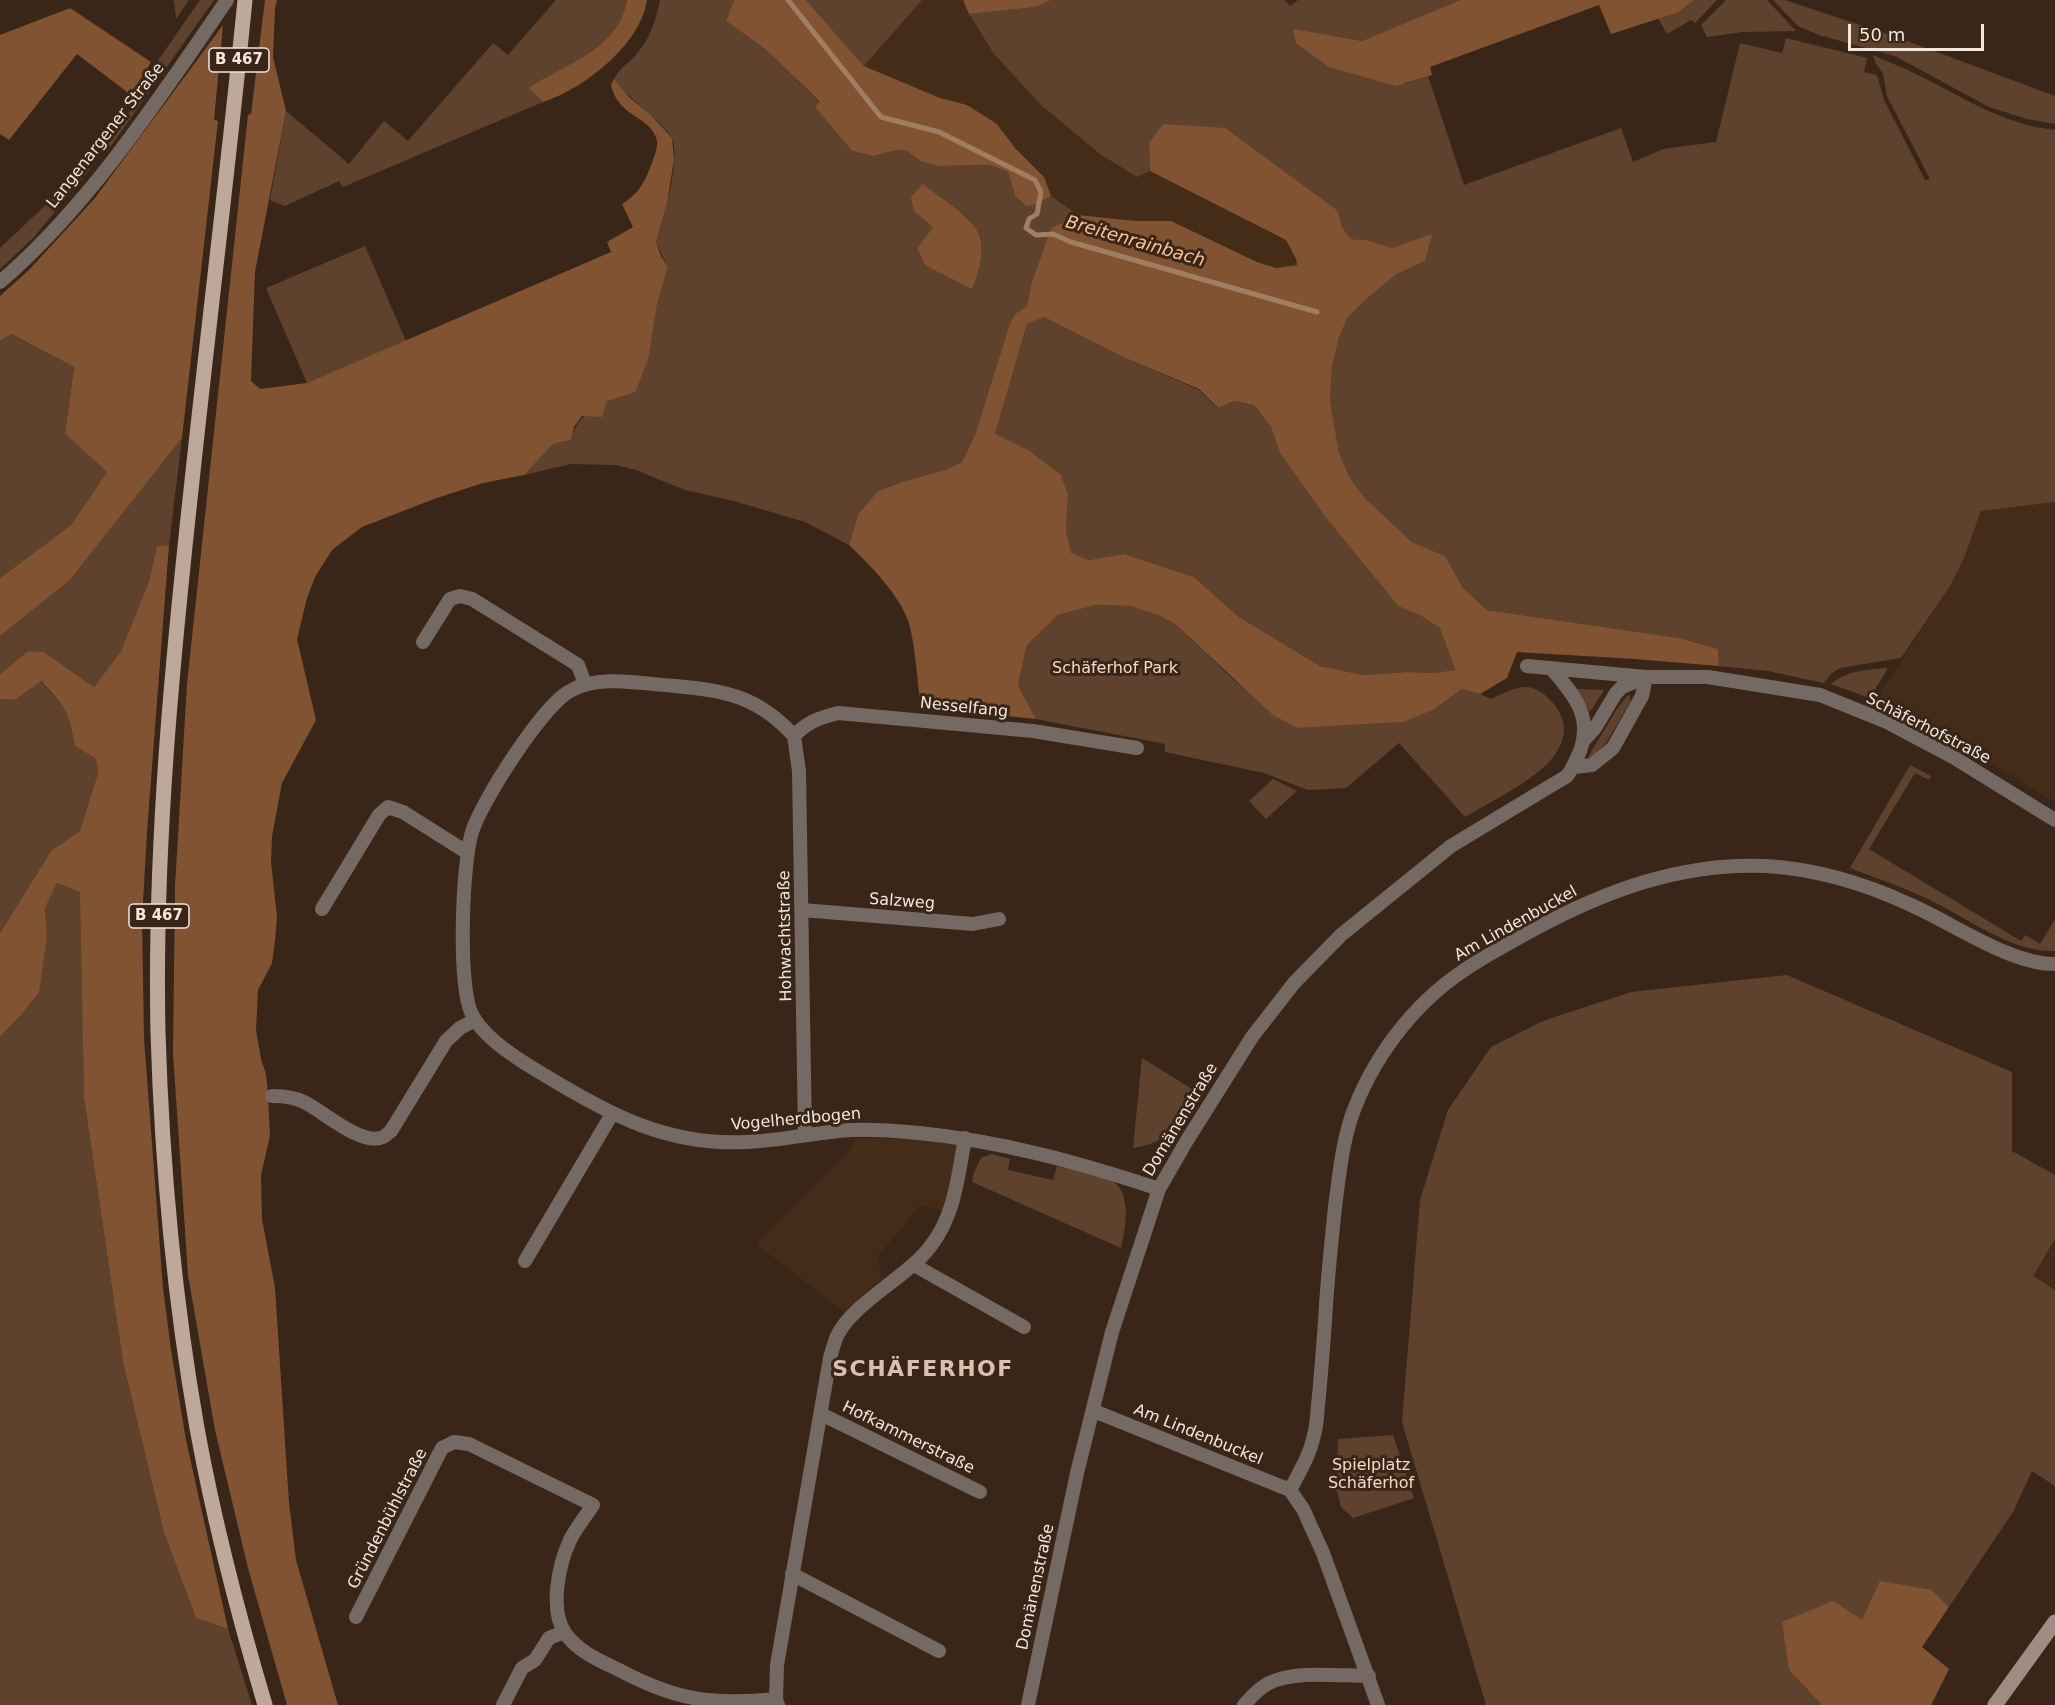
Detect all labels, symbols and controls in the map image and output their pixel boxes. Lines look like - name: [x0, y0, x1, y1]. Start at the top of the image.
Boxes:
- scale bar: [1851, 12, 1988, 50]
- text: 50 m: [1859, 24, 1905, 45]
- road number: B 467: [209, 48, 269, 72]
- street label: Langenargener Straße: [43, 59, 169, 213]
- water label: Breitenrainbach: [1063, 212, 1207, 272]
- park label: Schäferhof Park: [1052, 659, 1178, 679]
- street label: Schäferhofstraße: [1863, 689, 1993, 769]
- street label: Nesselfang: [919, 694, 1009, 722]
- street label: Hohwachtstraße: [775, 870, 797, 1002]
- street label: Am Lindenbuckel: [1451, 882, 1581, 966]
- street label: Salzweg: [868, 890, 936, 914]
- road number: B 467: [129, 904, 189, 928]
- street label: Domänenstraße: [1140, 1060, 1222, 1180]
- street label: Vogelherdbogen: [730, 1105, 862, 1135]
- district label: SCHÄFERHOF: [832, 1357, 1014, 1383]
- street label: Hofkammerstraße: [839, 1398, 977, 1478]
- street label: Am Lindenbuckel: [1131, 1400, 1265, 1470]
- street label: Gründenbühlstraße: [344, 1446, 432, 1592]
- park label: Spielplatz Schäferhof: [1328, 1456, 1414, 1494]
- street label: Domänenstraße: [1013, 1522, 1059, 1652]

